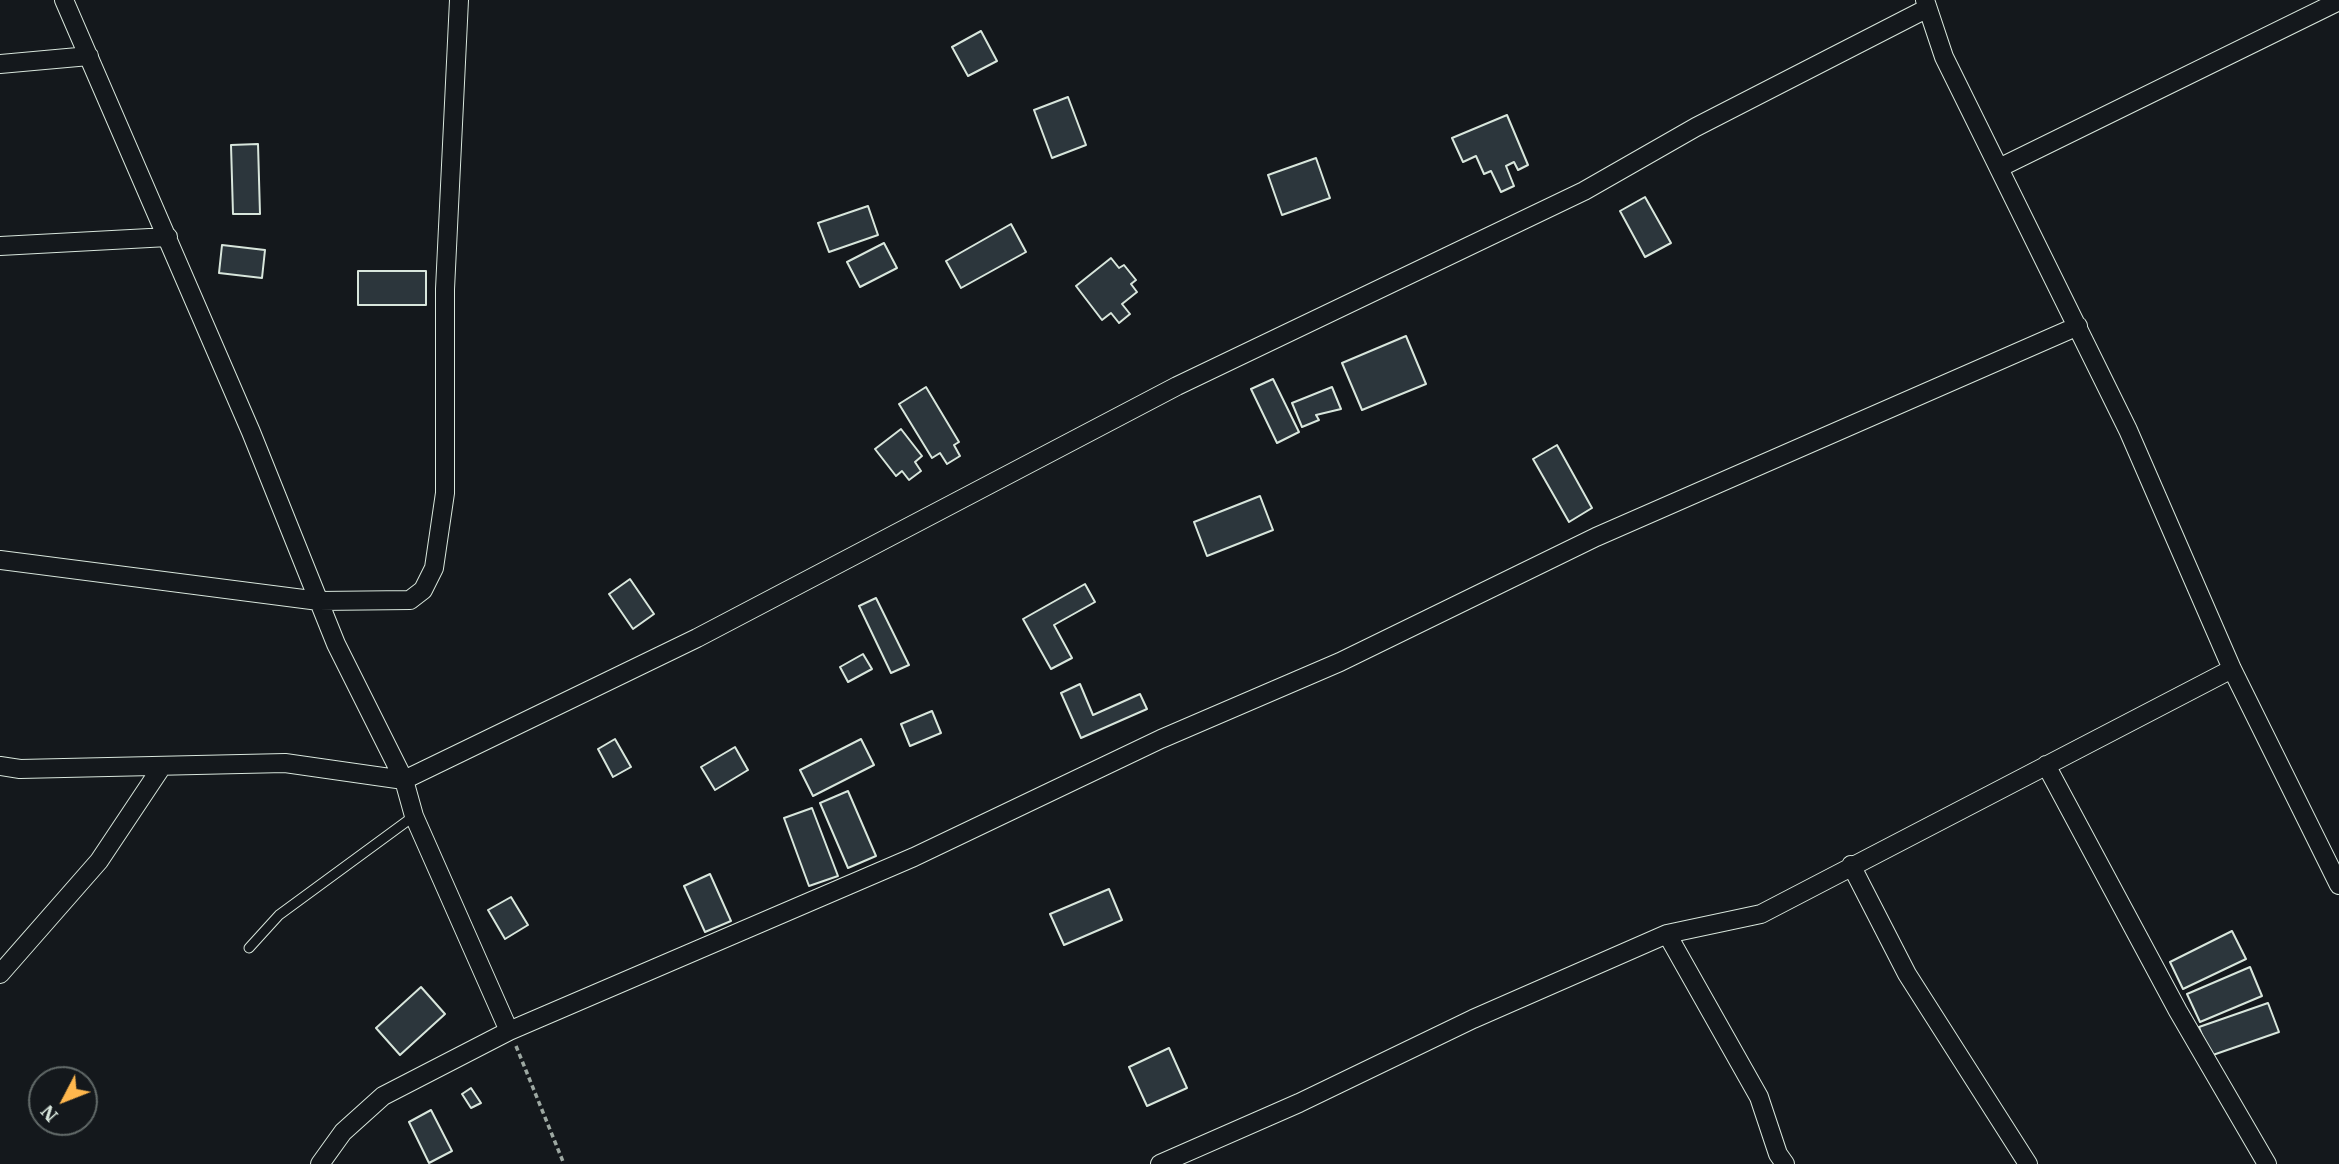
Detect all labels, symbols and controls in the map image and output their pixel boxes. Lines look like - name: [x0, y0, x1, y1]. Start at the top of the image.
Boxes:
- north arrow: [28, 1066, 98, 1136]
- text: N: [35, 1100, 63, 1127]

